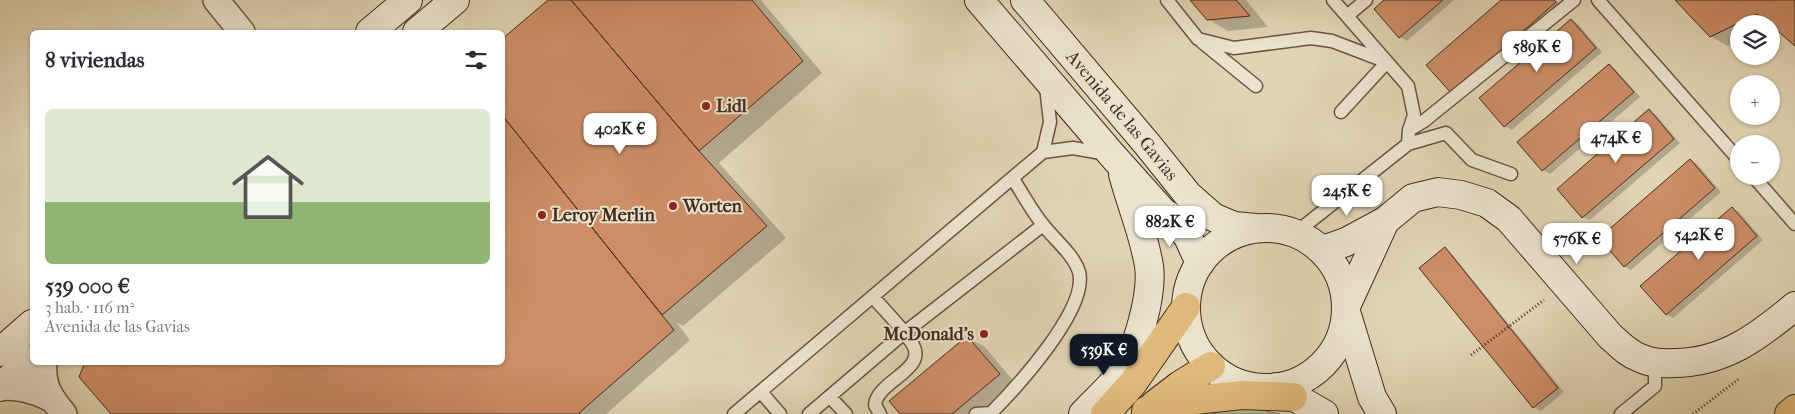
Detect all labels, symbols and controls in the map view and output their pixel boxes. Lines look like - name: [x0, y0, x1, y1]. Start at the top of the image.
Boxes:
- map controls: [1730, 15, 1780, 185]
- button: layers: [1730, 15, 1780, 65]
- pin: 589K €: [1496, 30, 1578, 73]
- text: 589K €: [1513, 37, 1561, 56]
- street label: Avenida de las Gavias: [1061, 45, 1183, 185]
- icon: filters: [462, 46, 490, 74]
- text: 8 viviendas: [45, 48, 144, 72]
- button: +: [1730, 75, 1780, 125]
- place label: Lidl: [716, 96, 748, 117]
- marker: Lidl: [700, 100, 712, 112]
- pin: 402K €: [579, 112, 661, 155]
- text: 402K €: [594, 119, 646, 138]
- pin: 474K €: [1575, 121, 1657, 164]
- text: 474K €: [1591, 128, 1641, 147]
- button: −: [1730, 135, 1780, 185]
- icon: home: [223, 142, 313, 232]
- pin: 245K €: [1306, 174, 1388, 217]
- text: 245K €: [1323, 181, 1371, 200]
- place label: Worten: [682, 196, 743, 217]
- marker: Worten: [667, 200, 679, 212]
- place label: Leroy Merlin: [552, 205, 655, 226]
- pin: 882K €: [1129, 206, 1211, 248]
- marker: Leroy Merlin: [536, 209, 548, 221]
- text: 882K €: [1146, 212, 1194, 231]
- pin: 542K €: [1658, 218, 1740, 261]
- pin: 576K €: [1536, 222, 1618, 265]
- text: 542K €: [1674, 225, 1724, 244]
- text: 576K €: [1553, 229, 1601, 248]
- text: 539 000 €: [45, 274, 130, 298]
- text: 3 hab. · 116 m²: [45, 298, 134, 317]
- text: Avenida de las Gavias: [45, 317, 190, 336]
- place label: McDonald's: [882, 324, 974, 345]
- marker: McDonald's: [978, 328, 990, 340]
- pin: 539K €: [1063, 334, 1145, 376]
- text: 539K €: [1081, 340, 1127, 359]

